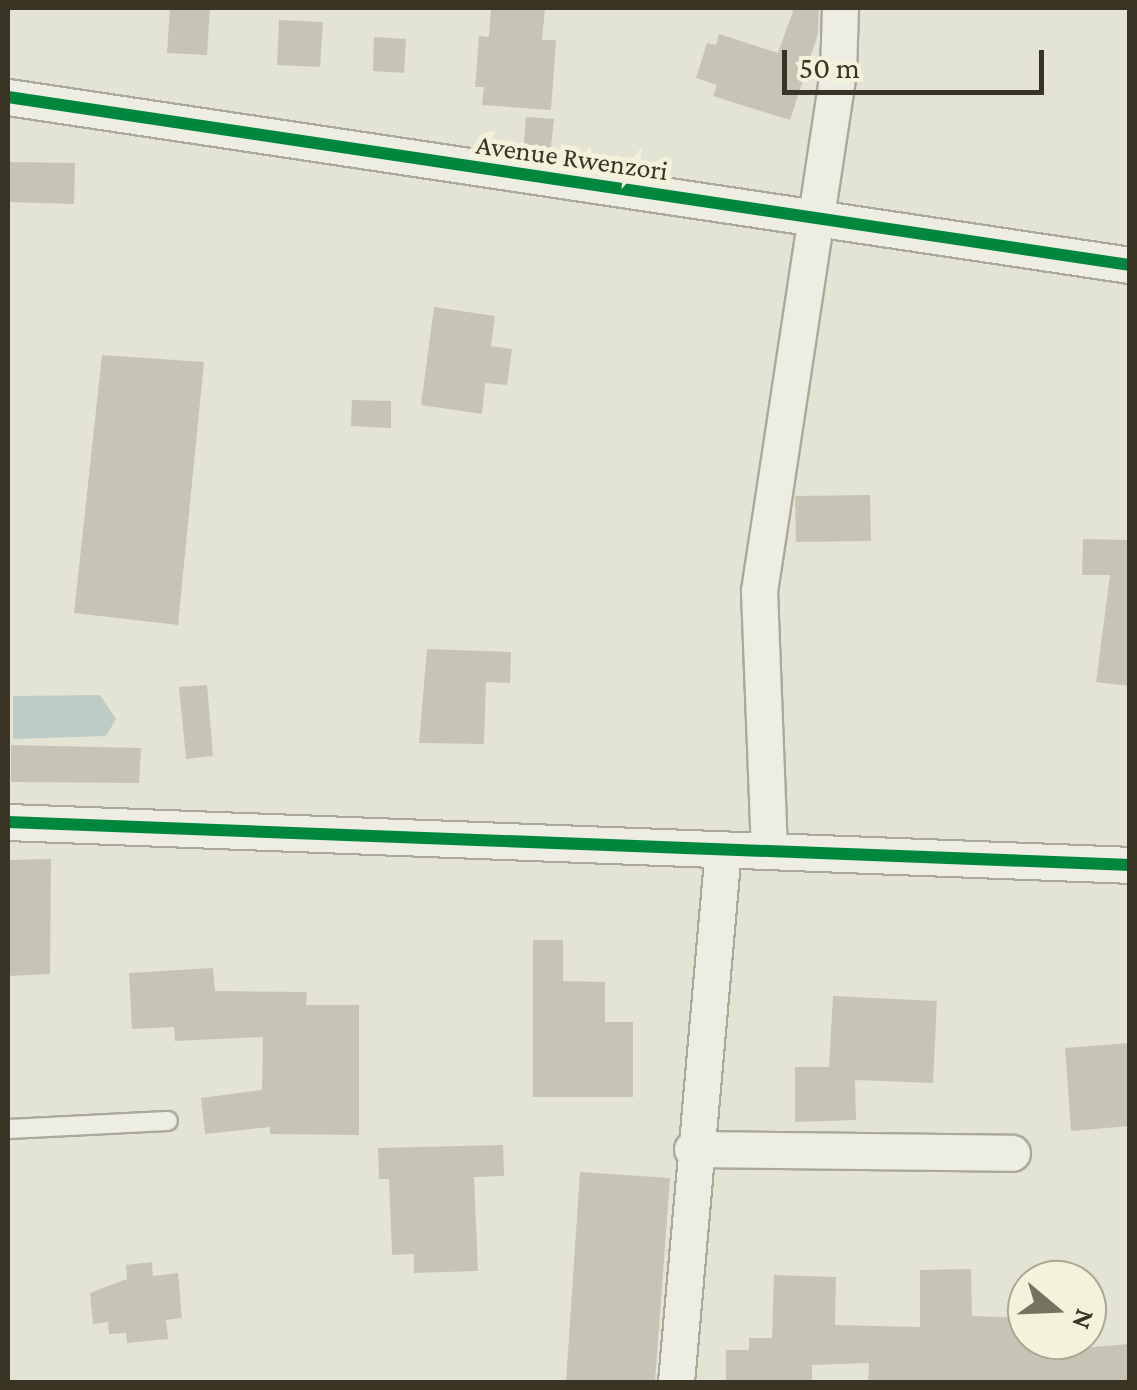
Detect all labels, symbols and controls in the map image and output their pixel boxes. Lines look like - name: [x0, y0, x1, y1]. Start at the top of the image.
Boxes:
- scale bar: [787, 30, 1050, 92]
- text: 50 m: [799, 51, 860, 84]
- street label: Avenue Rwenzori: [474, 128, 670, 188]
- north arrow: [1007, 1260, 1107, 1360]
- text: N: [1066, 1305, 1102, 1333]

